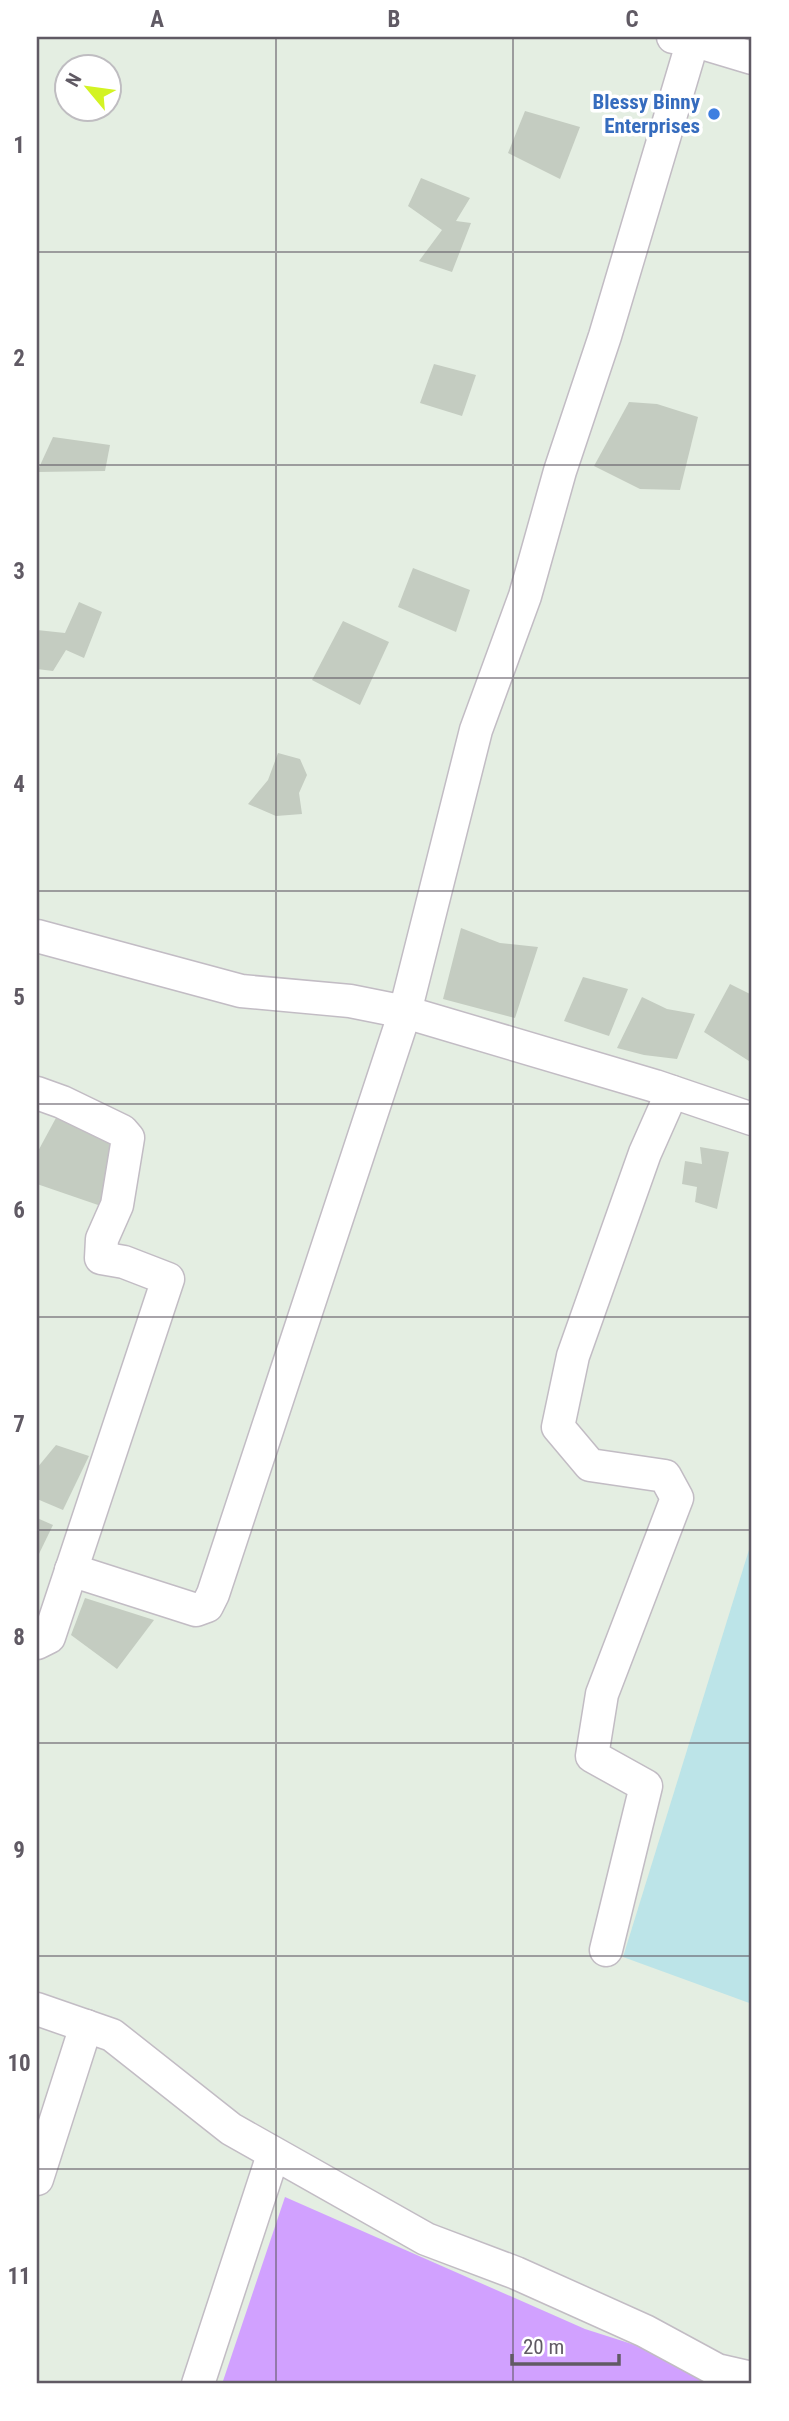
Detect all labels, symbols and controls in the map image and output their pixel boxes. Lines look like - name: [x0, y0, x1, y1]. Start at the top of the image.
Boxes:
- text: A: [150, 6, 164, 33]
- text: B: [388, 6, 400, 33]
- text: C: [625, 6, 639, 33]
- north arrow: [52, 52, 122, 122]
- text: N: [61, 69, 86, 91]
- place label: Blessy Binny Enterprises: [593, 90, 701, 138]
- marker: Blessy Binny Enterprises: [706, 106, 722, 122]
- text: 1: [13, 132, 25, 159]
- text: 2: [13, 345, 25, 372]
- text: 3: [13, 558, 25, 585]
- text: 4: [13, 771, 25, 798]
- text: 5: [13, 984, 25, 1011]
- text: 6: [13, 1197, 25, 1224]
- text: 7: [13, 1411, 25, 1438]
- text: 8: [13, 1624, 25, 1651]
- text: 9: [13, 1837, 25, 1864]
- text: 10: [7, 2050, 31, 2077]
- text: 11: [7, 2263, 31, 2290]
- scale bar: [512, 2323, 619, 2367]
- text: 20 m: [523, 2335, 564, 2359]

